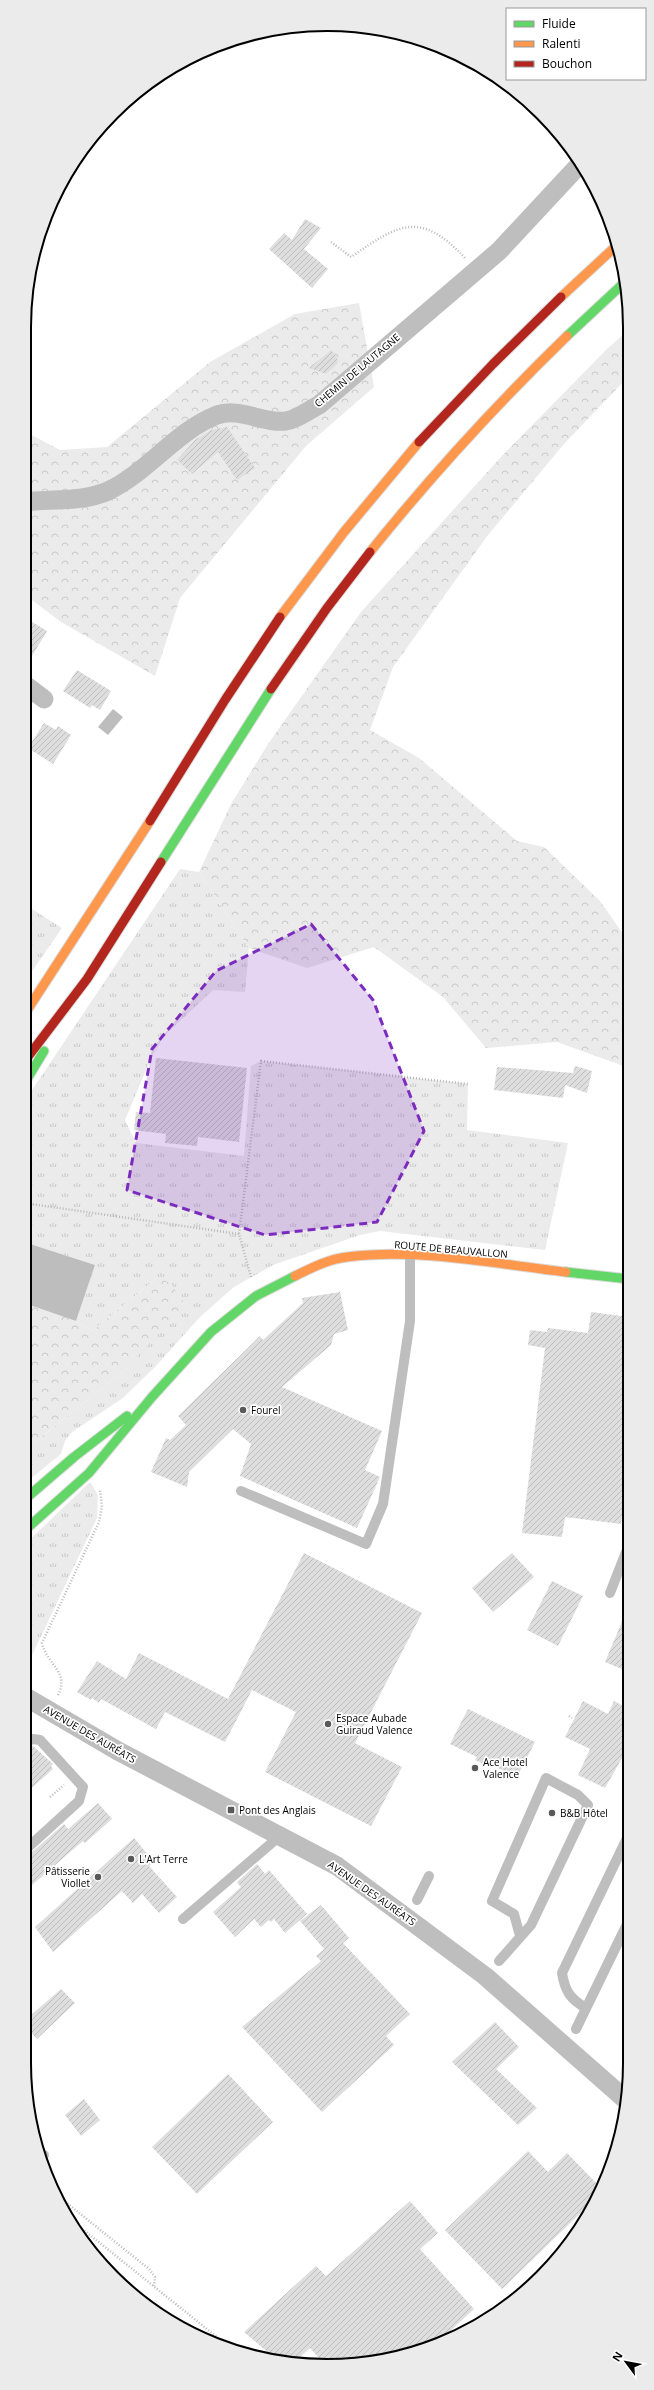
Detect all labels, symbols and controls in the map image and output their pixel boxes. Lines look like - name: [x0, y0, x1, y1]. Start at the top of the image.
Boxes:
- legend: [506, 8, 646, 80]
- text: Fluide: [542, 15, 576, 32]
- text: Ralenti: [542, 35, 581, 52]
- text: Bouchon: [542, 55, 592, 72]
- street label: CHEMIN DE LAUTAGNE: [311, 330, 403, 410]
- street label: ROUTE DE BEAUVALLON: [394, 1237, 508, 1261]
- place label: Fourel: [251, 1403, 281, 1417]
- marker: Fourel: [238, 1405, 248, 1415]
- street label: AVENUE DES AURÉATS: [41, 1702, 139, 1766]
- place label: Espace Aubade Guiraud Valence: [336, 1711, 413, 1737]
- marker: Espace Aubade Guiraud Valence: [323, 1719, 333, 1729]
- place label: Ace Hotel Valence: [483, 1755, 527, 1781]
- marker: Ace Hotel Valence: [470, 1763, 480, 1773]
- place label: Pont des Anglais: [239, 1803, 316, 1817]
- marker: Pont des Anglais: [226, 1805, 236, 1815]
- place label: B&B Hôtel: [560, 1806, 608, 1820]
- marker: B&B Hôtel: [547, 1808, 557, 1818]
- place label: L'Art Terre: [139, 1852, 188, 1866]
- marker: L'Art Terre: [126, 1854, 136, 1864]
- street label: AVENUE DES AURÉATS: [325, 1857, 419, 1929]
- place label: Pâtisserie Viollet: [45, 1864, 90, 1890]
- marker: Pâtisserie Viollet: [93, 1872, 103, 1882]
- north arrow: [606, 2342, 646, 2382]
- text: N: [608, 2349, 626, 2364]

